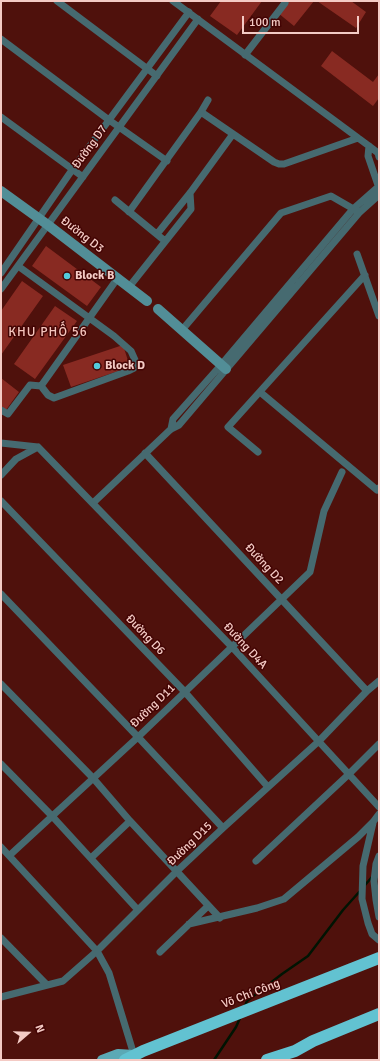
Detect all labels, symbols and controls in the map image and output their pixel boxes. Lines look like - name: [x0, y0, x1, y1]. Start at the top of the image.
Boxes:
- scale bar: [244, 8, 361, 34]
- text: 100 m: [249, 15, 281, 30]
- street label: Đường D7: [69, 122, 111, 172]
- street label: Đường D3: [58, 214, 106, 256]
- place label: Block B: [75, 269, 114, 283]
- marker: Block B: [62, 271, 72, 281]
- district label: KHU PHỐ 56: [8, 325, 88, 341]
- place label: Block D: [105, 359, 145, 373]
- marker: Block D: [92, 361, 102, 371]
- street label: Đường D2: [241, 541, 287, 587]
- street label: Đường D6: [122, 612, 168, 658]
- street label: Đường D4A: [220, 620, 270, 672]
- street label: Đường D11: [127, 681, 179, 731]
- street label: Đường D15: [164, 819, 216, 869]
- street label: Võ Chí Công: [220, 976, 282, 1012]
- north arrow: [8, 1013, 48, 1053]
- text: N: [32, 1023, 47, 1035]

